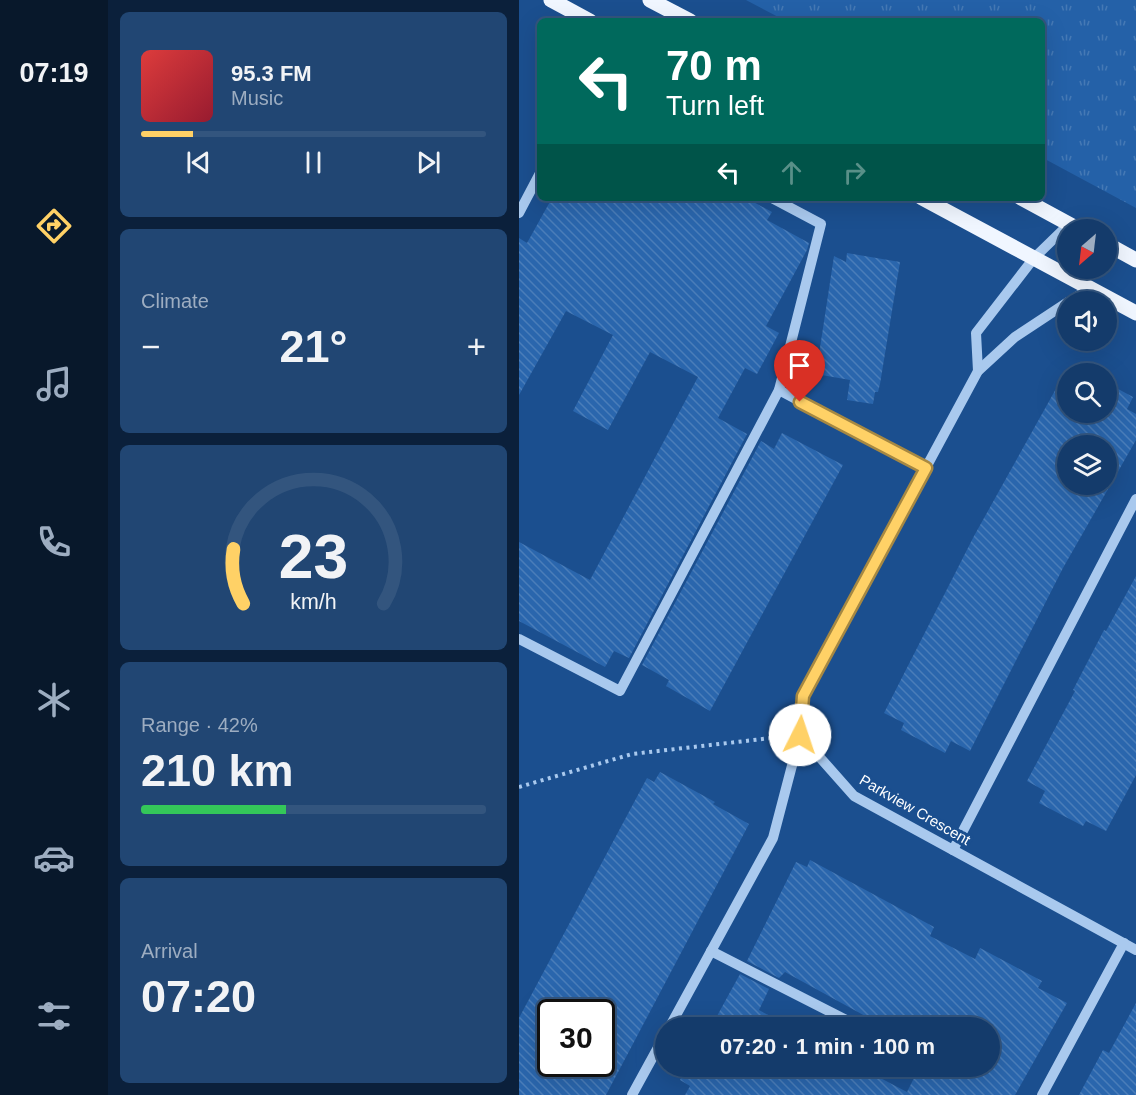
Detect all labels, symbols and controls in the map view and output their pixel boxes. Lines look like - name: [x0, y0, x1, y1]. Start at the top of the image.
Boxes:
- icon: left: [567, 42, 645, 120]
- text: 70 m: [666, 42, 762, 89]
- text: 07:19: [19, 58, 89, 88]
- text: 95.3 FM: [231, 61, 312, 86]
- text: Music: [231, 87, 283, 109]
- text: Turn left: [666, 91, 764, 121]
- icon: previous: [182, 146, 215, 179]
- icon: pause: [297, 146, 330, 179]
- icon: next: [412, 146, 445, 179]
- icon: left: [712, 156, 745, 189]
- icon: ahead: [775, 156, 808, 189]
- icon: right: [838, 156, 871, 189]
- icon: directions: [33, 205, 75, 247]
- north arrow: [1057, 219, 1117, 279]
- map controls: [1057, 219, 1117, 495]
- text: Climate: [141, 290, 209, 312]
- button: sound: [1057, 291, 1117, 351]
- text: 21°: [279, 321, 348, 372]
- text: −: [141, 328, 160, 365]
- text: +: [467, 328, 486, 365]
- pin: [774, 340, 825, 402]
- icon: arrive: [783, 349, 816, 382]
- icon: music: [33, 363, 75, 405]
- button: search: [1057, 363, 1117, 423]
- button: layers: [1057, 435, 1117, 495]
- icon: phone: [33, 521, 75, 563]
- text: 23: [279, 523, 348, 592]
- text: km/h: [290, 591, 337, 615]
- icon: climate: [33, 679, 75, 721]
- position arrow: [768, 703, 832, 767]
- text: Range · 42%: [141, 714, 258, 736]
- text: 210 km: [141, 745, 294, 796]
- street label: Parkview Crescent: [857, 771, 974, 849]
- icon: car: [33, 837, 75, 879]
- text: Arrival: [141, 940, 198, 962]
- text: 07:20: [141, 971, 256, 1022]
- icon: filters: [33, 995, 75, 1037]
- speed limit sign: 30: [537, 999, 615, 1077]
- text: 07:20 · 1 min · 100 m: [720, 1034, 935, 1059]

